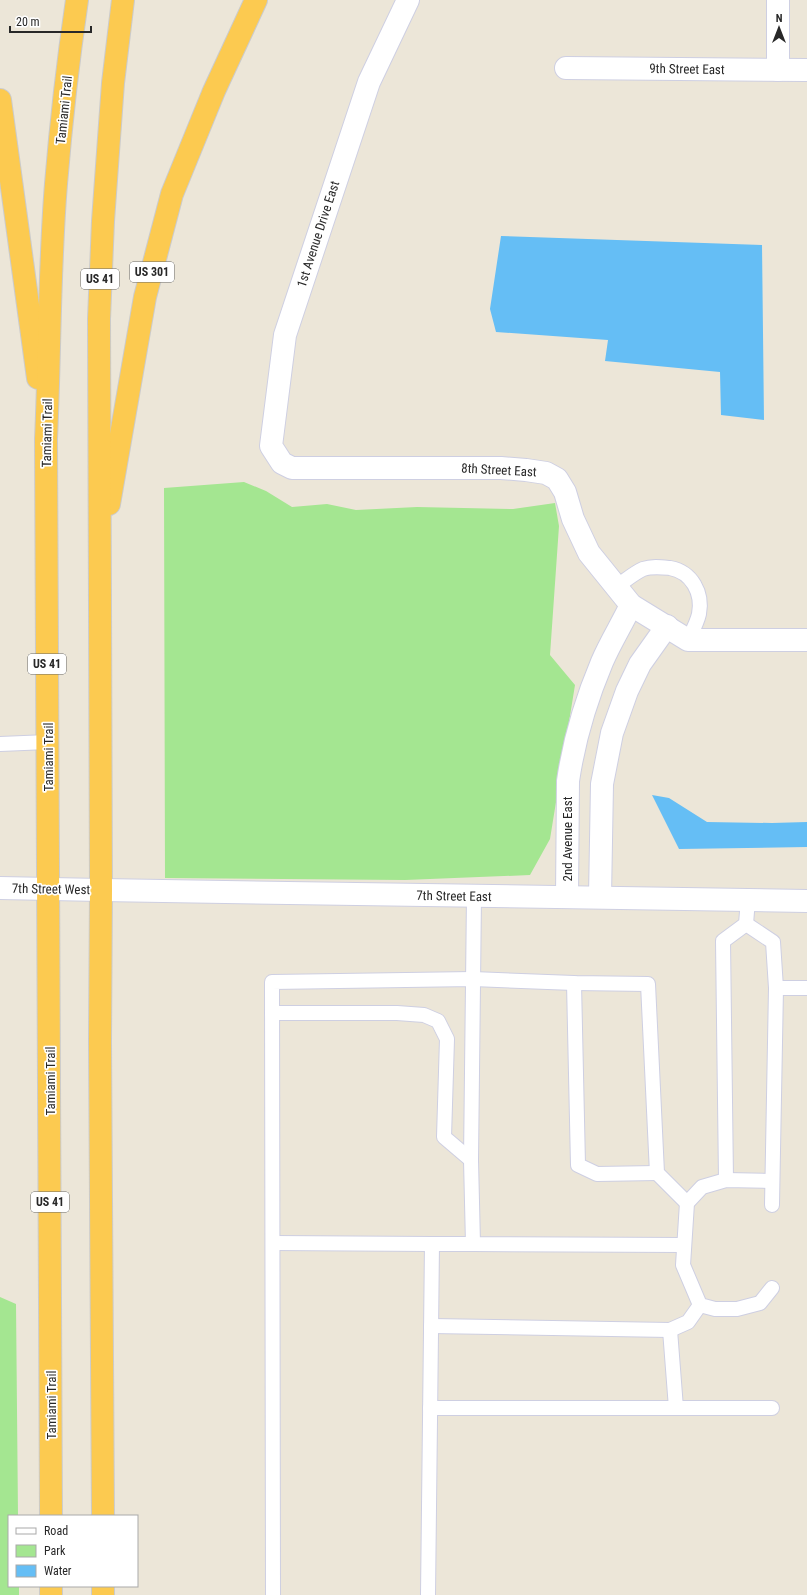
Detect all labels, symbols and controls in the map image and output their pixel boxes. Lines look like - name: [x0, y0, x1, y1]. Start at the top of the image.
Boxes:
- scale bar: [10, 8, 91, 34]
- north arrow: [759, 8, 799, 48]
- text: N: [776, 12, 783, 25]
- text: 20 m: [16, 15, 40, 29]
- street label: 9th Street East: [649, 61, 725, 77]
- street label: Tamiami Trail: [53, 75, 75, 145]
- street label: 1st Avenue Drive East: [294, 179, 342, 289]
- road number: US 301: [130, 262, 174, 282]
- road number: US 41: [81, 269, 119, 289]
- street label: Tamiami Trail: [39, 398, 55, 468]
- street label: 8th Street East: [461, 461, 537, 479]
- road number: US 41: [28, 654, 66, 674]
- street label: Tamiami Trail: [41, 723, 56, 791]
- street label: 2nd Avenue East: [560, 796, 575, 882]
- street label: 7th Street West: [12, 881, 91, 897]
- street label: 7th Street East: [416, 888, 492, 904]
- street label: Tamiami Trail: [43, 1047, 58, 1115]
- road number: US 41: [31, 1192, 69, 1212]
- street label: Tamiami Trail: [44, 1371, 59, 1439]
- legend: [8, 1515, 138, 1587]
- text: Road: [44, 1524, 68, 1538]
- text: Park: [44, 1544, 66, 1558]
- text: Water: [44, 1564, 72, 1578]

